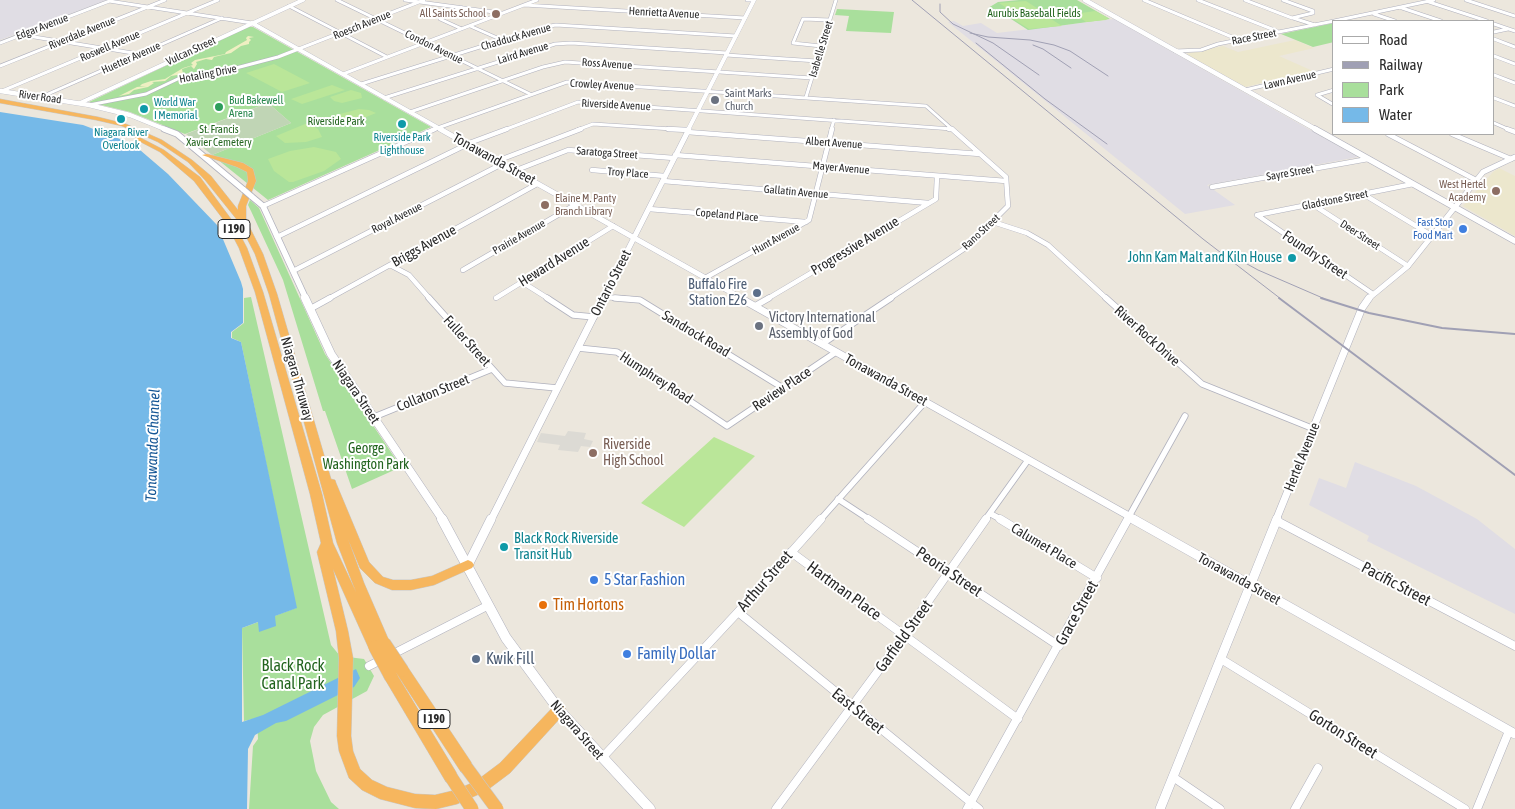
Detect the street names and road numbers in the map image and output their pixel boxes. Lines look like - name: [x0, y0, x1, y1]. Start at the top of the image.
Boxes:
- street label: Henrietta Avenue: [628, 5, 700, 21]
- street label: Roesch Avenue: [331, 7, 393, 43]
- street label: Edgar Avenue: [14, 11, 70, 43]
- street label: Riverdale Avenue: [47, 14, 117, 52]
- street label: Isabelle Street: [806, 19, 836, 79]
- street label: Chadduck Avenue: [480, 21, 552, 53]
- street label: Race Street: [1230, 26, 1278, 48]
- street label: Roswell Avenue: [78, 27, 142, 65]
- street label: Condon Avenue: [403, 27, 465, 67]
- street label: Vulcan Street: [164, 34, 218, 68]
- street label: Huetter Avenue: [99, 39, 163, 77]
- street label: Laird Avenue: [496, 39, 550, 67]
- street label: Ross Avenue: [581, 56, 633, 72]
- street label: Hotaling Drive: [178, 62, 238, 86]
- street label: Lawn Avenue: [1263, 68, 1317, 92]
- street label: Crowley Avenue: [570, 77, 634, 93]
- street label: River Road: [18, 87, 62, 107]
- street label: Riverside Avenue: [581, 97, 651, 113]
- street label: Tonawanda Street: [449, 129, 539, 189]
- street label: Albert Avenue: [805, 134, 863, 152]
- street label: Saratoga Street: [576, 144, 638, 162]
- street label: Mayer Avenue: [812, 159, 870, 177]
- street label: Sayre Street: [1265, 162, 1315, 184]
- street label: Troy Place: [607, 165, 649, 181]
- street label: Gallatin Avenue: [763, 183, 829, 201]
- street label: Gladstone Street: [1301, 187, 1369, 213]
- street label: Royal Avenue: [370, 200, 424, 236]
- street label: Copeland Place: [695, 206, 759, 224]
- street label: Rano Street: [959, 211, 1003, 253]
- street label: Progressive Avenue: [808, 213, 902, 279]
- street label: Prairie Avenue: [490, 217, 548, 257]
- street label: Deer Street: [1338, 217, 1382, 253]
- road number: I 190: [218, 220, 250, 238]
- street label: Briggs Avenue: [389, 221, 459, 271]
- street label: Hunt Avenue: [750, 221, 802, 257]
- street label: Foundry Street: [1279, 227, 1351, 283]
- street label: Heward Avenue: [515, 234, 593, 290]
- street label: Ontario Street: [587, 247, 635, 319]
- street label: River Rock Drive: [1111, 302, 1183, 370]
- street label: Sandrock Road: [659, 307, 733, 361]
- street label: Fuller Street: [440, 312, 494, 370]
- street label: Niagara Thruway: [277, 335, 317, 423]
- street label: Humphrey Road: [617, 348, 695, 408]
- street label: Tonawanda Street: [841, 350, 931, 410]
- street label: Niagara Street: [329, 357, 383, 427]
- street label: Review Place: [749, 363, 815, 415]
- street label: Collaton Street: [394, 371, 472, 415]
- street label: Hertel Avenue: [1281, 420, 1323, 494]
- street label: Calumet Place: [1008, 520, 1080, 572]
- street label: Peoria Street: [912, 543, 986, 601]
- street label: Arthur Street: [733, 547, 797, 615]
- street label: Tonawanda Street: [1194, 549, 1284, 609]
- street label: Hartman Place: [803, 558, 885, 624]
- street label: Pacific Street: [1358, 558, 1434, 610]
- street label: Grace Street: [1051, 577, 1103, 649]
- street label: Garfield Street: [871, 596, 937, 676]
- street label: East Street: [828, 684, 888, 738]
- street label: Niagara Street: [547, 697, 607, 763]
- street label: Gorton Street: [1305, 705, 1381, 763]
- road number: I 190: [418, 710, 450, 729]

